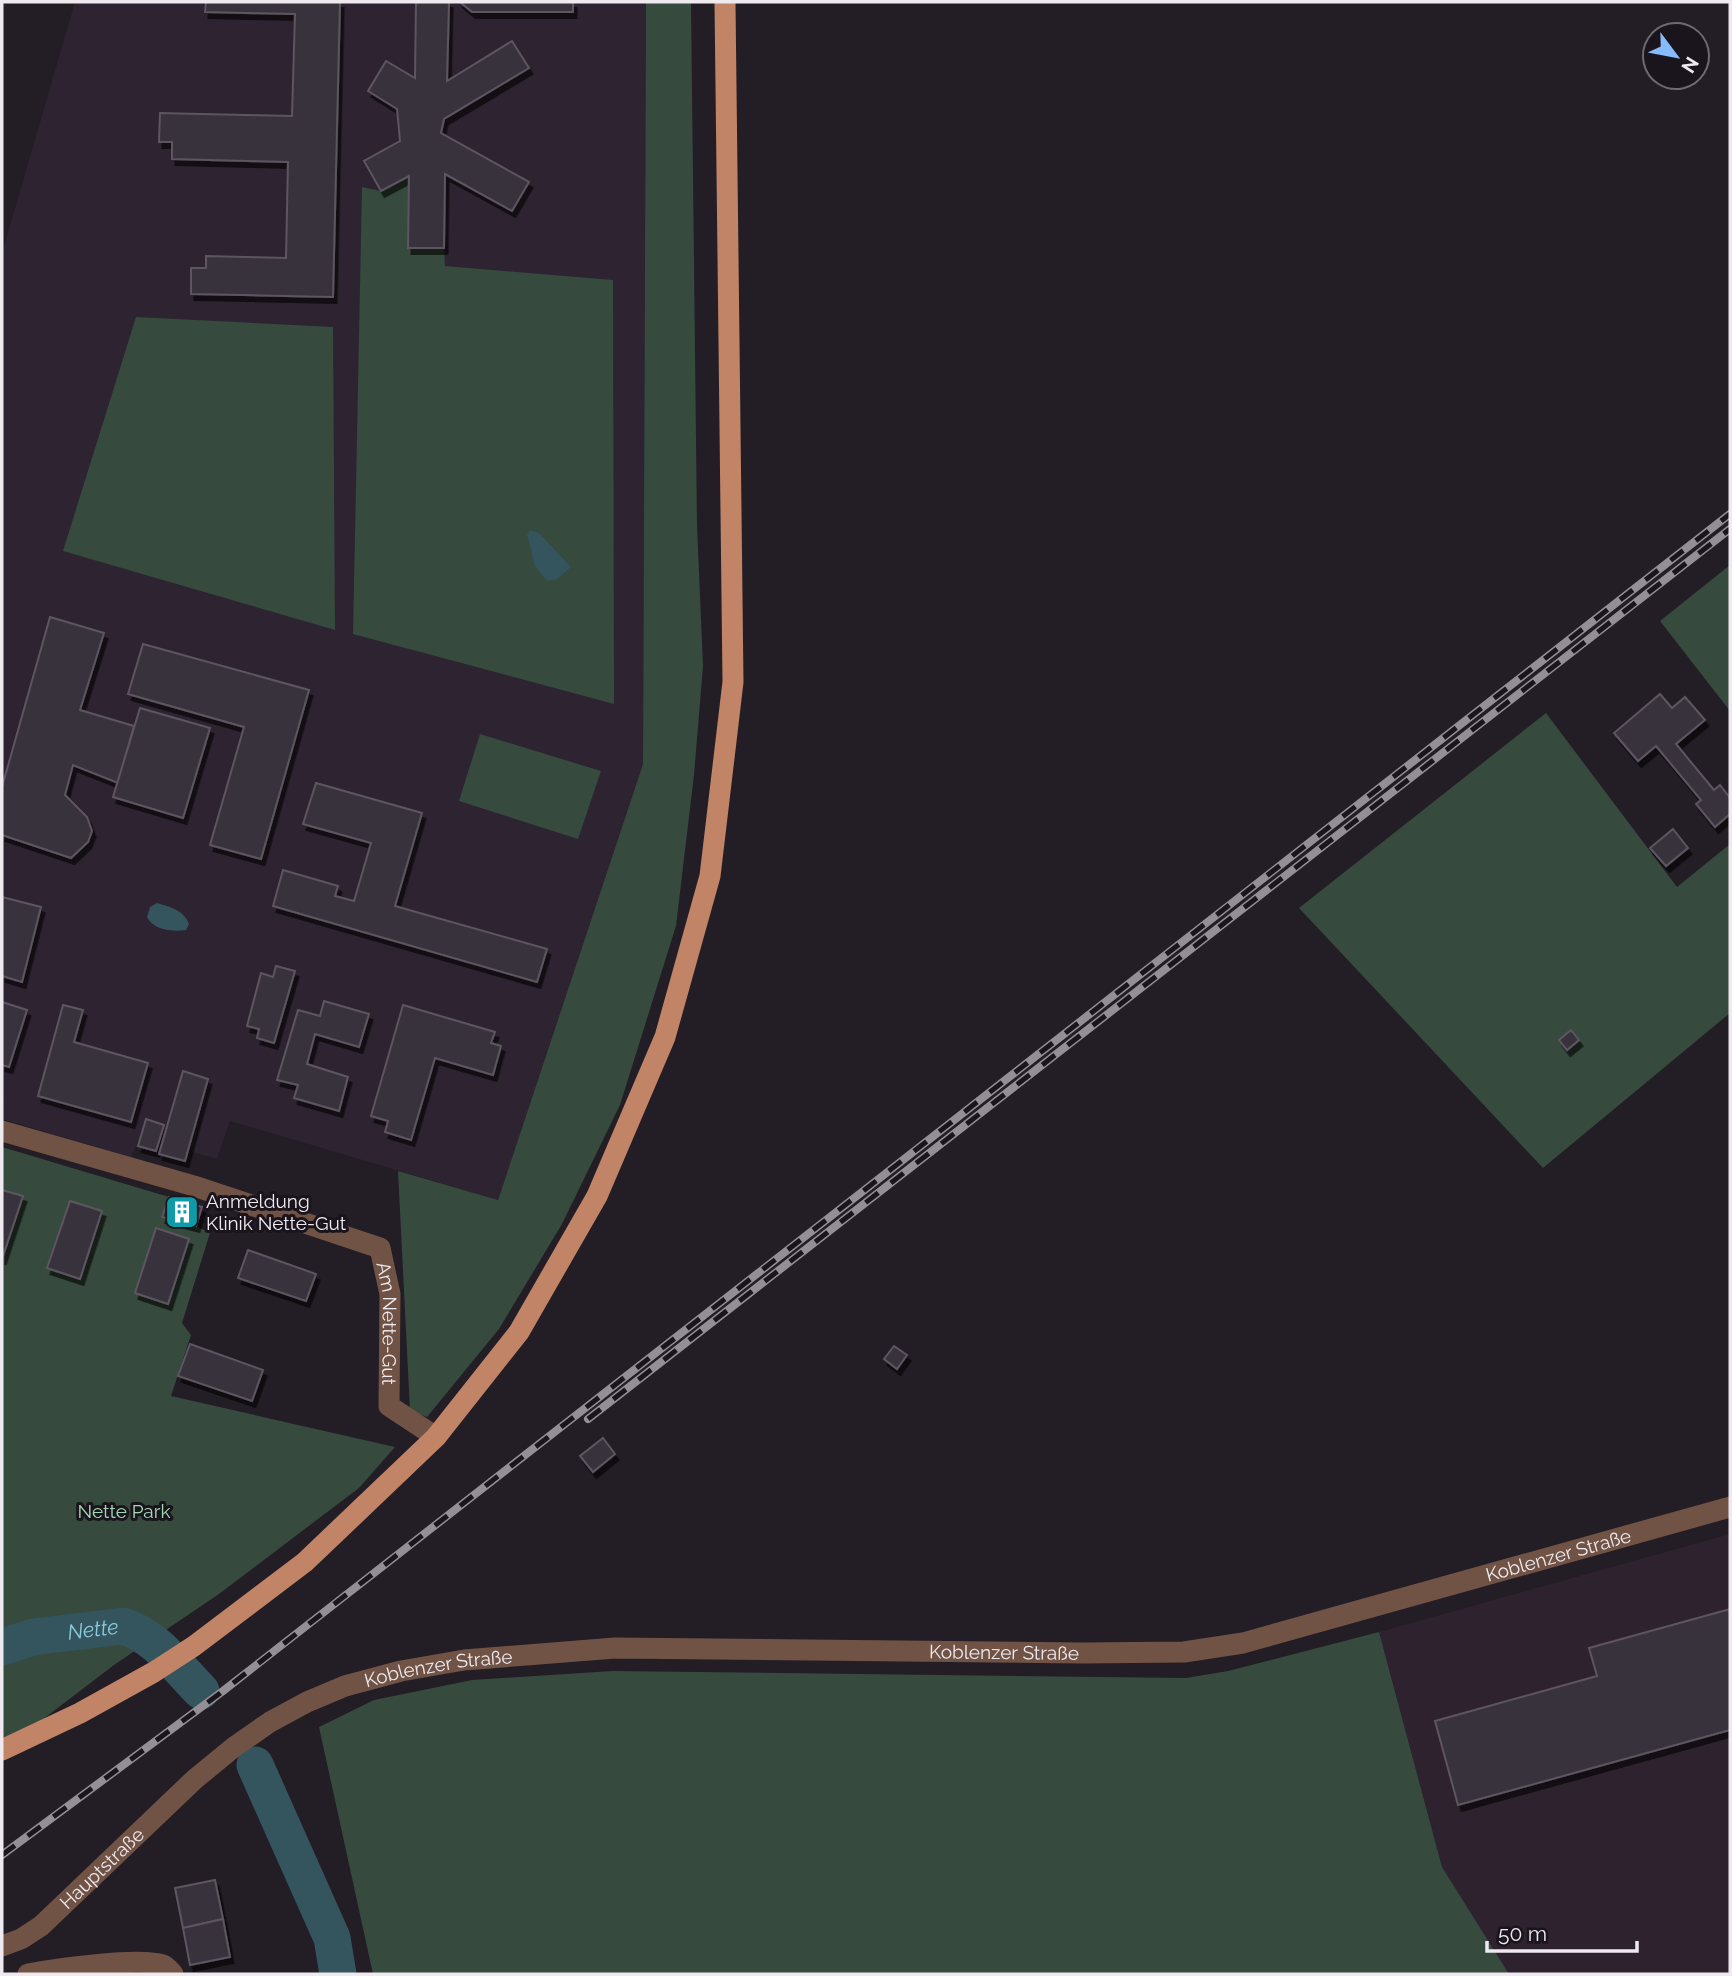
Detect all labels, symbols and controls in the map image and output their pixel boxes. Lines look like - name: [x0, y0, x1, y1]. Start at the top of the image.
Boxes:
- north arrow: [1641, 21, 1711, 91]
- text: N: [1677, 53, 1704, 77]
- place label: Anmeldung Klinik Nette-Gut: [206, 1190, 347, 1234]
- building icon: Anmeldung Klinik Nette-Gut: [163, 1193, 201, 1231]
- street label: Am Nette-Gut: [372, 1260, 401, 1386]
- park label: Nette Park: [78, 1500, 170, 1522]
- street label: Koblenzer Straße: [1483, 1524, 1633, 1586]
- water label: Nette: [66, 1614, 120, 1645]
- street label: Koblenzer Straße: [929, 1640, 1079, 1664]
- street label: Koblenzer Straße: [362, 1645, 513, 1691]
- street label: Hauptstraße: [55, 1823, 148, 1913]
- scale bar: [1487, 1910, 1638, 1954]
- text: 50 m: [1498, 1921, 1547, 1946]

